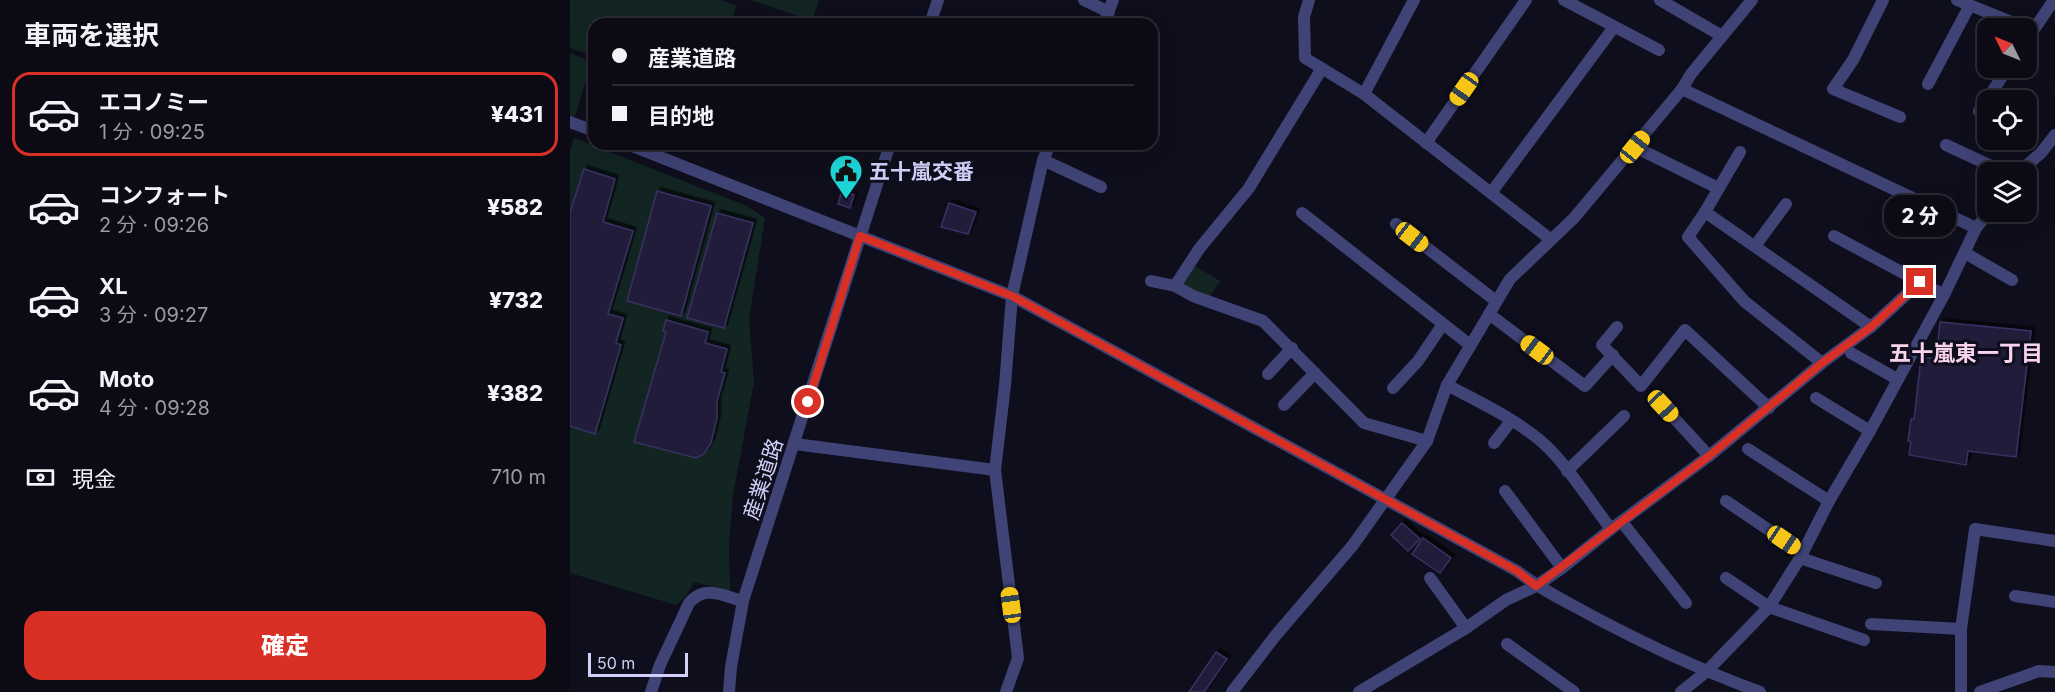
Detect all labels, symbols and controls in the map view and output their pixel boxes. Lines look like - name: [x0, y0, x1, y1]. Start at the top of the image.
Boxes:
- north arrow: [1977, 18, 2037, 78]
- map controls: [1977, 18, 2037, 222]
- text: 車両を選択: [24, 19, 159, 52]
- text: 産業道路: [648, 45, 736, 71]
- car: [1446, 69, 1482, 109]
- icon: car: [27, 87, 81, 141]
- text: エコノミー: [99, 89, 209, 115]
- button: locate: [1977, 90, 2037, 150]
- text: ¥431: [491, 101, 543, 127]
- text: 目的地: [648, 103, 714, 129]
- text: 1 分 · 09:25: [99, 120, 205, 144]
- car: [1617, 127, 1653, 167]
- public building icon: 五十嵐交番: [828, 153, 864, 200]
- place label: 五十嵐交番: [869, 159, 974, 184]
- button: layers: [1977, 162, 2037, 222]
- icon: car: [27, 180, 81, 234]
- text: コンフォート: [99, 182, 230, 208]
- text: ¥582: [487, 194, 543, 220]
- callout: 2 分: [1884, 195, 1956, 237]
- text: 2 分: [1901, 204, 1939, 228]
- text: 2 分 · 09:26: [99, 213, 209, 237]
- car: [1392, 219, 1432, 255]
- route end: [1906, 268, 1933, 295]
- icon: car: [27, 273, 81, 327]
- text: XL: [99, 273, 128, 299]
- text: ¥732: [489, 287, 543, 313]
- text: 3 分 · 09:27: [99, 303, 208, 327]
- car: [1517, 332, 1557, 368]
- district label: 五十嵐東一丁目: [1889, 340, 2043, 366]
- icon: car: [27, 366, 81, 420]
- text: Moto: [99, 366, 154, 392]
- text: ¥382: [487, 380, 543, 406]
- car: [1644, 387, 1682, 425]
- route start: [794, 388, 821, 415]
- text: 4 分 · 09:28: [99, 396, 210, 420]
- street label: 産業道路: [738, 435, 788, 523]
- icon: cash: [24, 461, 57, 494]
- text: 710 m: [491, 465, 546, 489]
- text: 現金: [72, 466, 116, 492]
- car: [1764, 522, 1804, 558]
- car: [1000, 586, 1022, 624]
- button: 確定: [24, 611, 546, 680]
- scale bar: [588, 650, 688, 678]
- text: 50 m: [597, 653, 635, 673]

